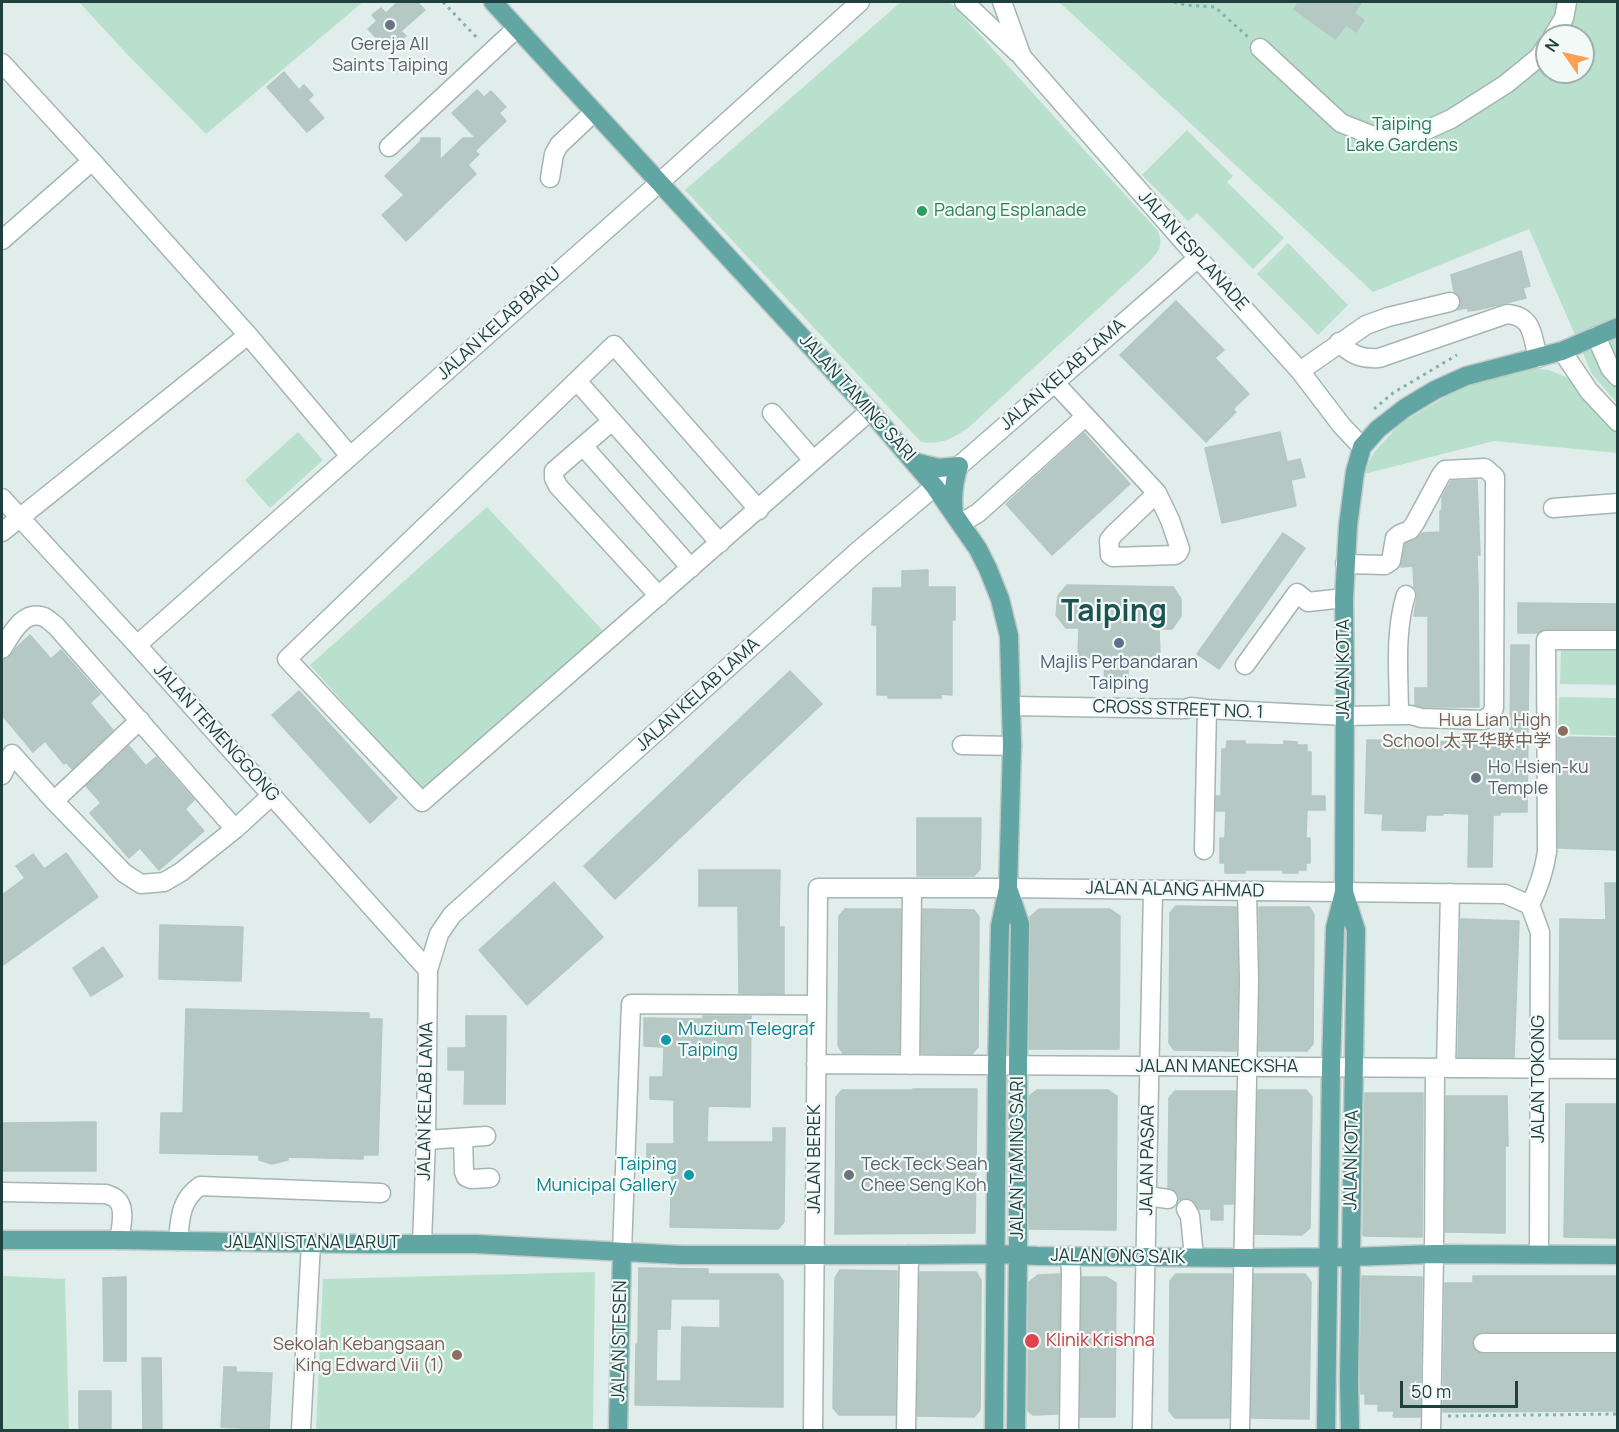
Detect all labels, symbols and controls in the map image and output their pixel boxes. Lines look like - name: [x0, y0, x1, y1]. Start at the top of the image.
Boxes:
- marker: Gereja All Saints Taiping: [383, 18, 397, 32]
- north arrow: [1535, 24, 1595, 84]
- place label: Gereja All Saints Taiping: [332, 34, 448, 76]
- text: N: [1539, 34, 1564, 56]
- park label: Taiping Lake Gardens: [1346, 114, 1458, 156]
- street label: JALAN ESPLANADE: [1133, 186, 1253, 316]
- place label: Padang Esplanade: [934, 200, 1087, 222]
- marker: Padang Esplanade: [915, 204, 929, 218]
- street label: JALAN KELAB BARU: [433, 263, 565, 385]
- street label: JALAN KELAB LAMA: [996, 315, 1130, 435]
- street label: JALAN TAMING SARI: [794, 330, 920, 466]
- district label: Taiping: [1061, 595, 1167, 631]
- street label: JALAN KOTA: [1333, 619, 1355, 719]
- street label: JALAN KELAB LAMA: [632, 634, 764, 756]
- marker: Majlis Perbandaran Taiping: [1112, 636, 1126, 650]
- place label: Majlis Perbandaran Taiping: [1040, 652, 1198, 694]
- street label: JALAN TEMENGGONG: [148, 660, 284, 806]
- street label: CROSS STREET NO. 1: [1092, 696, 1264, 724]
- place label: Hua Lian High School 太平华联中学: [1382, 710, 1551, 752]
- marker: Hua Lian High School 太平华联中学: [1556, 724, 1570, 738]
- place label: Ho Hsien-ku Temple: [1488, 757, 1589, 800]
- marker: Ho Hsien-ku Temple: [1469, 771, 1483, 785]
- street label: JALAN ALANG AHMAD: [1085, 878, 1265, 902]
- street label: JALAN TOKONG: [1528, 1015, 1550, 1143]
- place label: Muzium Telegraf Taiping: [678, 1019, 815, 1062]
- street label: JALAN KELAB LAMA: [414, 1021, 438, 1181]
- marker: Muzium Telegraf Taiping: [659, 1033, 673, 1047]
- street label: JALAN MANECKSHA: [1136, 1056, 1298, 1078]
- street label: JALAN TAMING SARI: [1007, 1076, 1029, 1240]
- street label: JALAN BEREK: [804, 1104, 826, 1214]
- street label: JALAN PASAR: [1136, 1104, 1160, 1216]
- street label: JALAN KOTA: [1340, 1110, 1364, 1210]
- place label: Taiping Municipal Gallery: [536, 1154, 677, 1196]
- place label: Teck Teck Seah Chee Seng Koh: [861, 1154, 988, 1196]
- marker: Taiping Municipal Gallery: [682, 1168, 696, 1182]
- marker: Teck Teck Seah Chee Seng Koh: [842, 1168, 856, 1182]
- street label: JALAN ISTANA LARUT: [224, 1232, 400, 1254]
- street label: JALAN ONG SAIK: [1050, 1245, 1186, 1269]
- street label: JALAN STESEN: [608, 1280, 632, 1402]
- place label: Klinik Krishna: [1046, 1330, 1155, 1352]
- marker: Klinik Krishna: [1023, 1332, 1041, 1350]
- place label: Sekolah Kebangsaan King Edward Vii (1): [273, 1334, 445, 1376]
- marker: Sekolah Kebangsaan King Edward Vii (1): [450, 1348, 464, 1362]
- scale bar: [1403, 1369, 1522, 1407]
- text: 50 m: [1411, 1379, 1451, 1403]

